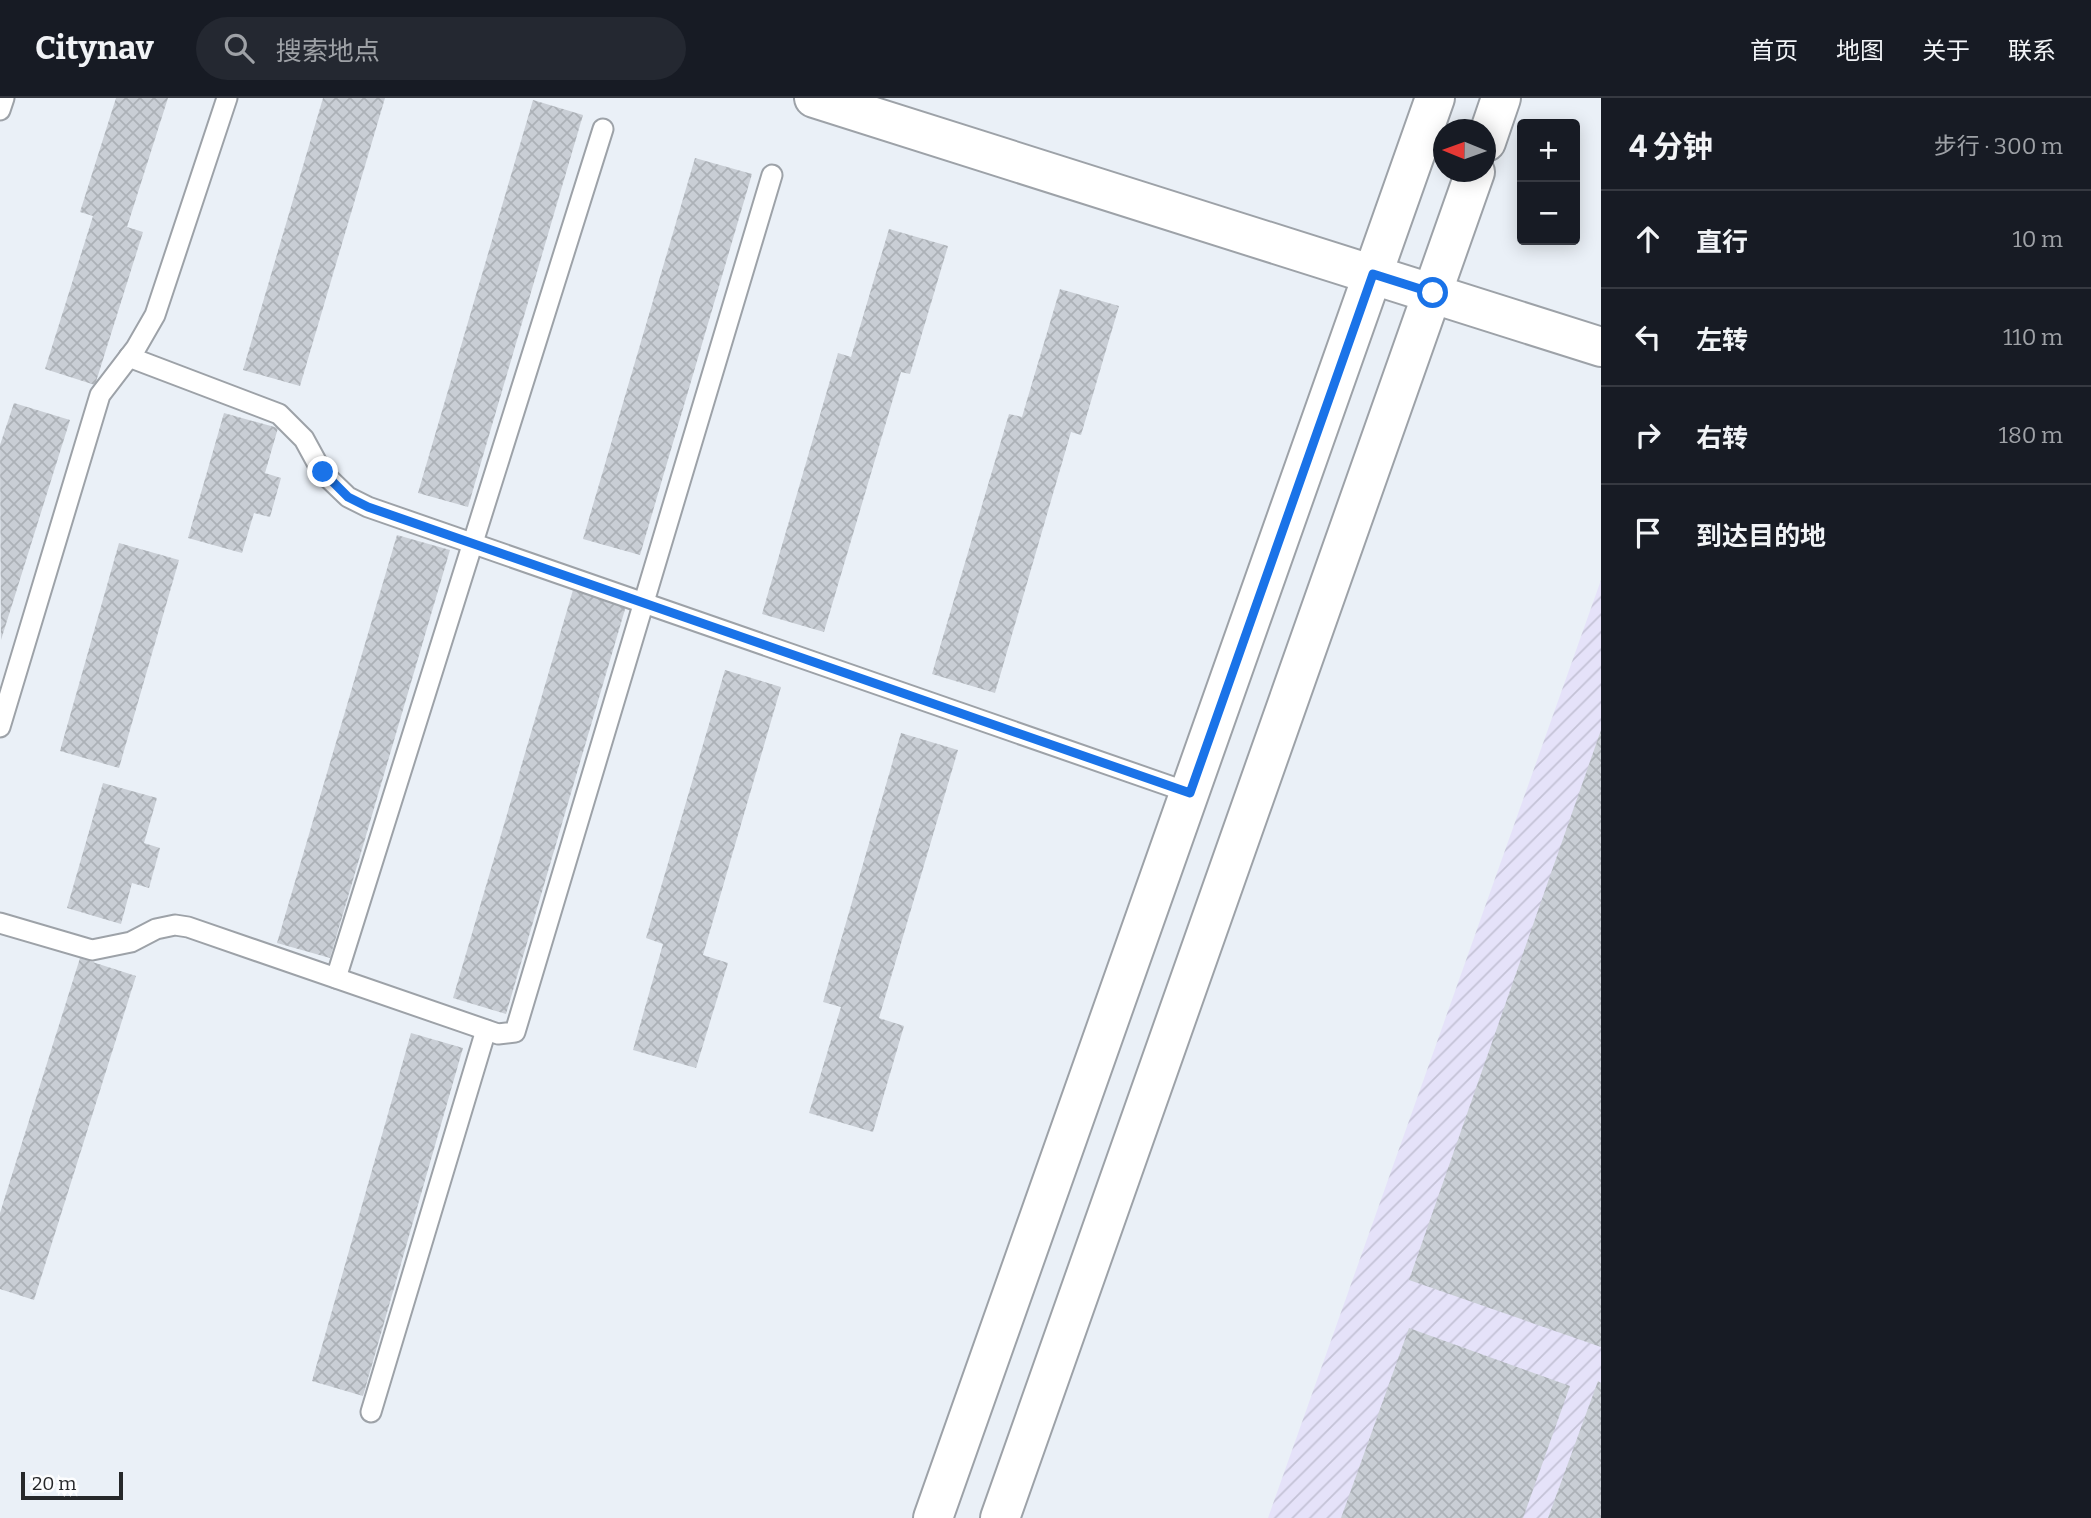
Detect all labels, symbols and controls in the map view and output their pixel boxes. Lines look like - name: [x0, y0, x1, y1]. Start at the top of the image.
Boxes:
- search box: [196, 17, 686, 80]
- text: Citynav: [35, 28, 154, 68]
- icon: search: [220, 29, 258, 67]
- text: 搜索地点: [276, 36, 380, 67]
- text: 首页: [1750, 37, 1798, 65]
- text: 地图: [1836, 37, 1884, 65]
- text: 关于: [1922, 37, 1970, 65]
- text: 联系: [2008, 37, 2056, 65]
- north arrow: [1433, 119, 1496, 182]
- map controls: [1517, 119, 1580, 245]
- button: +: [1517, 119, 1580, 182]
- text: 4 分钟: [1629, 129, 1713, 165]
- text: 步行 · 300 m: [1934, 132, 2063, 160]
- button: −: [1517, 182, 1580, 245]
- icon: ahead: [1629, 220, 1667, 258]
- text: 10 m: [2012, 225, 2063, 253]
- text: 直行: [1696, 227, 1748, 258]
- route start: [1417, 277, 1448, 308]
- icon: left: [1629, 318, 1667, 356]
- text: 110 m: [2003, 323, 2063, 351]
- text: 左转: [1696, 325, 1748, 356]
- icon: right: [1629, 416, 1667, 454]
- text: 180 m: [1999, 421, 2063, 449]
- text: 右转: [1696, 423, 1748, 454]
- route end: [307, 456, 338, 487]
- icon: arrive: [1629, 514, 1667, 552]
- text: 到达目的地: [1696, 521, 1826, 552]
- scale bar: [21, 1469, 122, 1501]
- text: 20 m: [32, 1472, 76, 1495]

